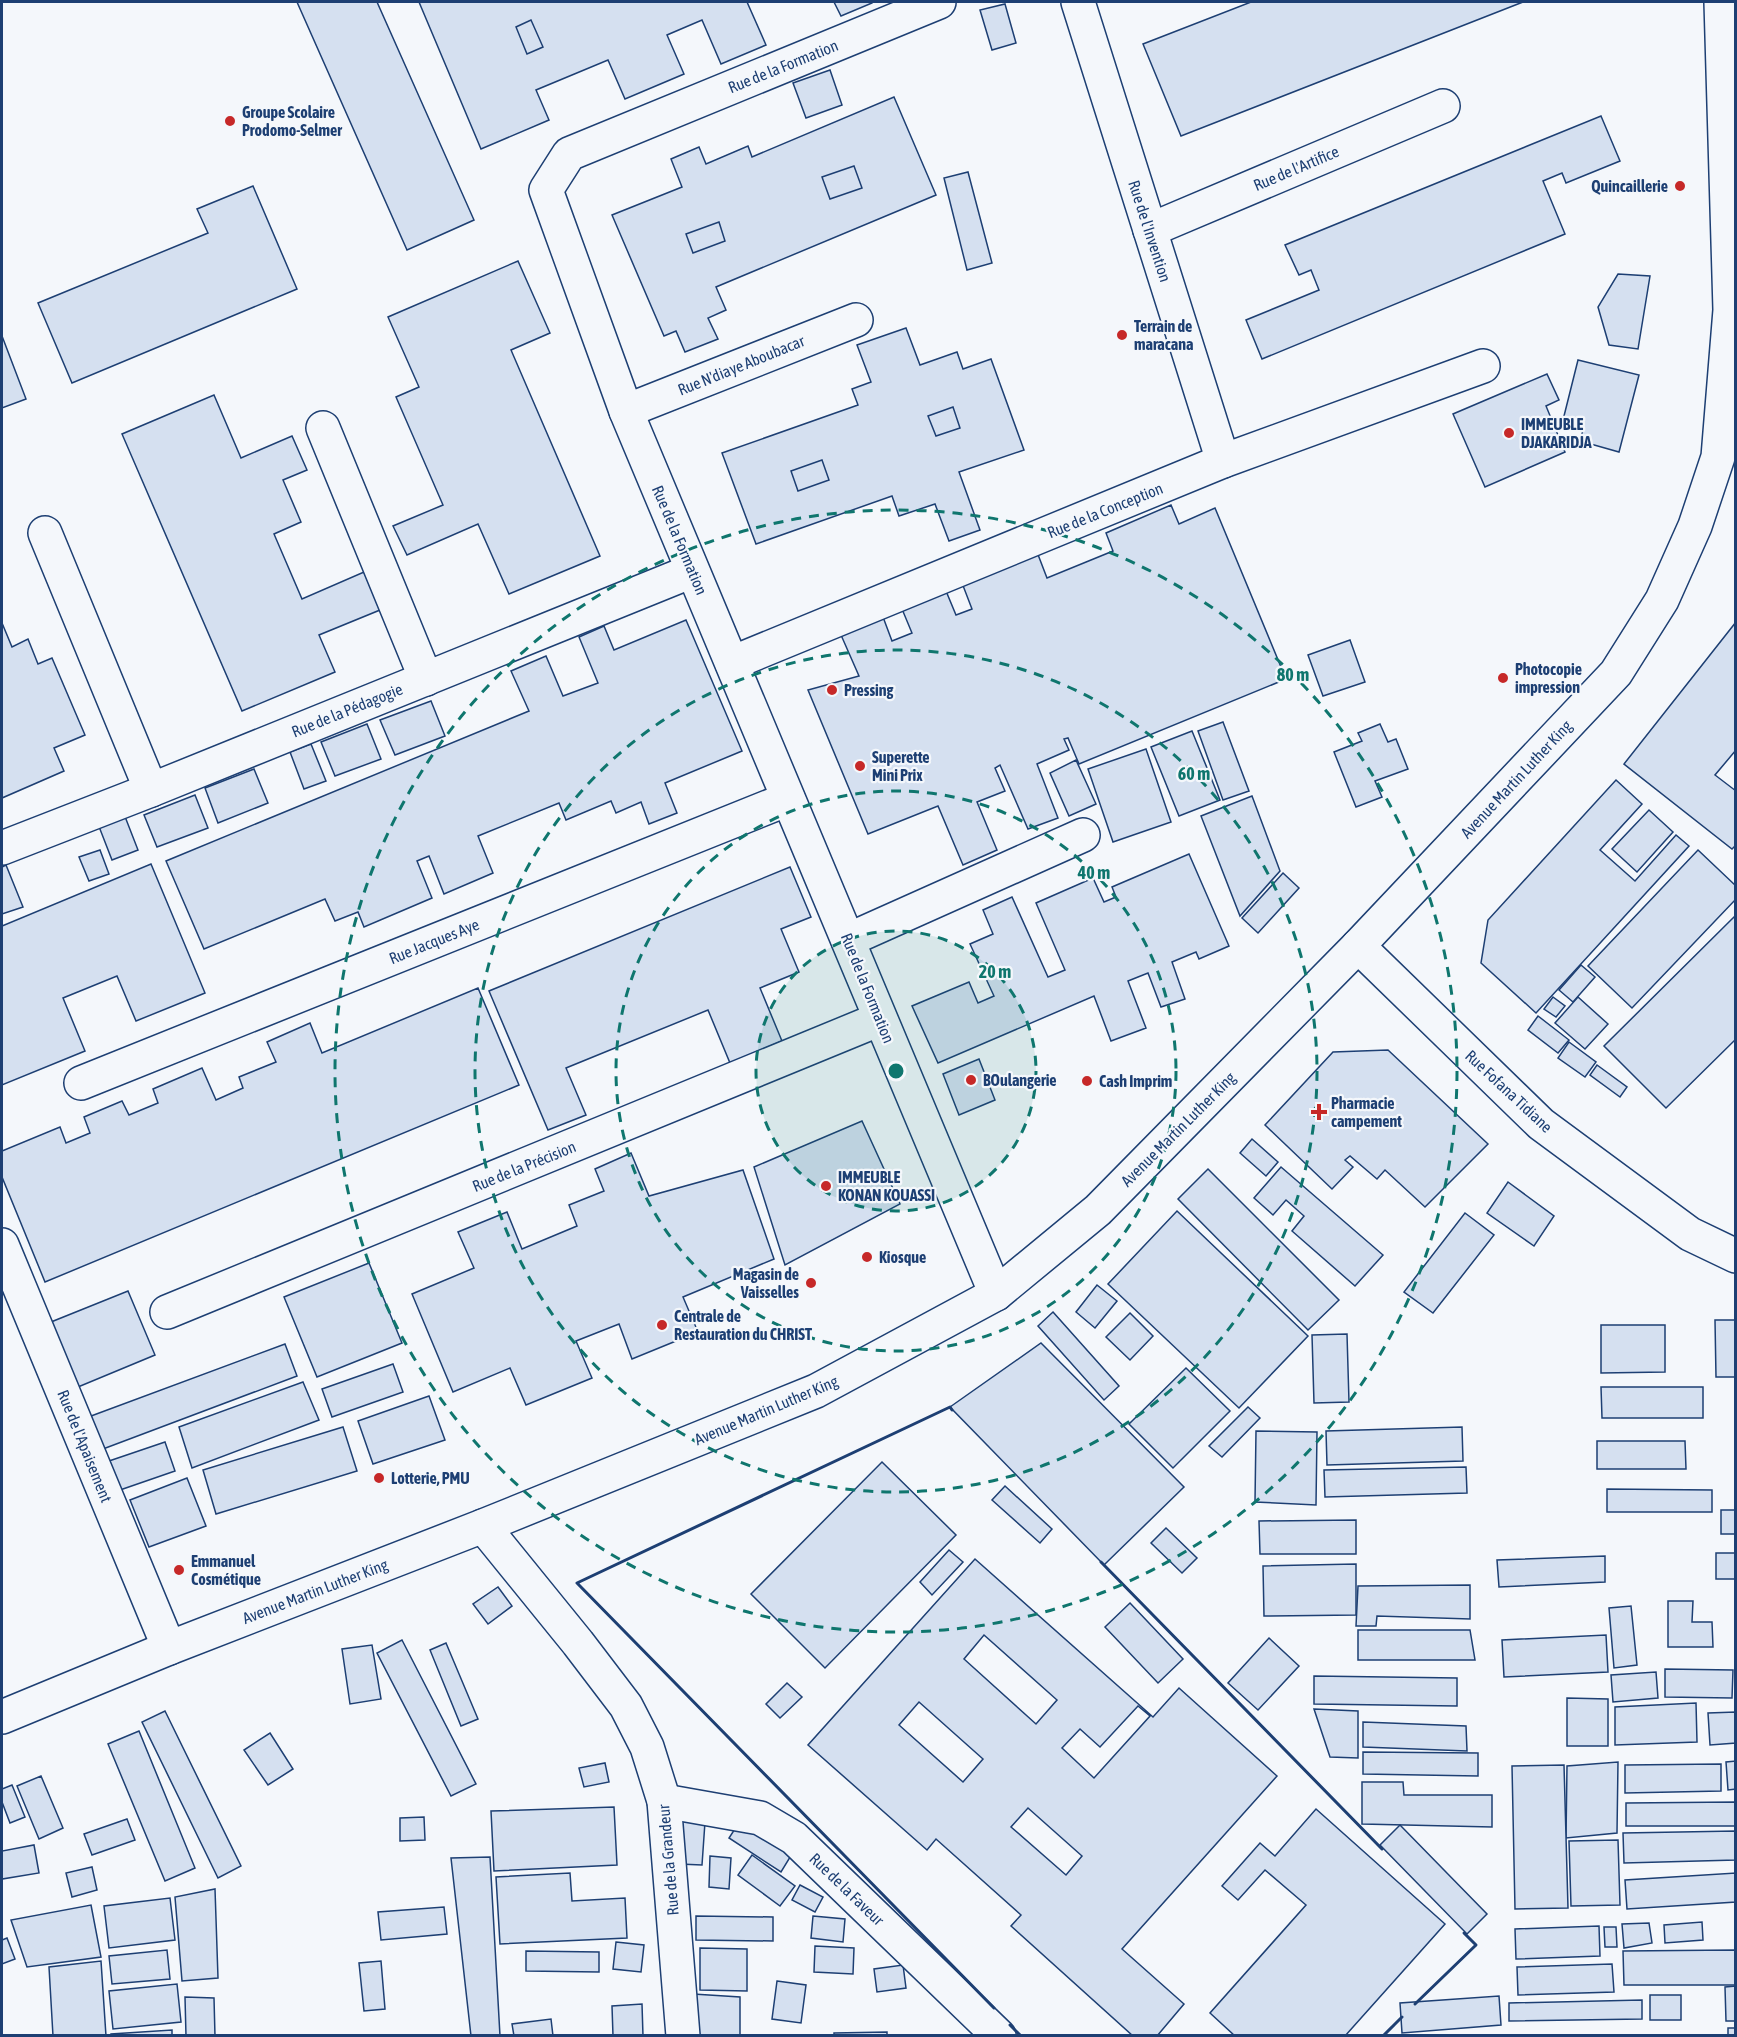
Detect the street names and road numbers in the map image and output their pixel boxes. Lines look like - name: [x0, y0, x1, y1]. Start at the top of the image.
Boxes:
- street label: Rue de la Formation: [725, 36, 841, 96]
- street label: Rue de l'Artifice: [1251, 142, 1341, 194]
- street label: Rue de l'Invention: [1125, 178, 1175, 284]
- street label: Rue N'diaye Aboubacar: [675, 331, 808, 400]
- street label: Rue de la Conception: [1045, 479, 1166, 542]
- street label: Rue de la Formation: [649, 483, 711, 597]
- street label: Rue de la Pédagogie: [289, 680, 405, 741]
- street label: Avenue Martin Luther King: [1457, 716, 1576, 842]
- street label: Rue Jacques Aye: [386, 915, 482, 968]
- street label: Rue de la Formation: [838, 930, 898, 1046]
- street label: Rue Fofana Tidiane: [1462, 1046, 1556, 1136]
- street label: Avenue Martin Luther King: [1117, 1068, 1240, 1191]
- street label: Rue de la Précision: [470, 1137, 578, 1195]
- street label: Avenue Martin Luther King: [692, 1372, 841, 1449]
- street label: Rue de l'Apaisement: [53, 1387, 116, 1506]
- street label: Avenue Martin Luther King: [240, 1555, 391, 1628]
- street label: Rue de la Grandeur: [654, 1803, 682, 1916]
- street label: Rue de la Faveur: [806, 1849, 888, 1929]

